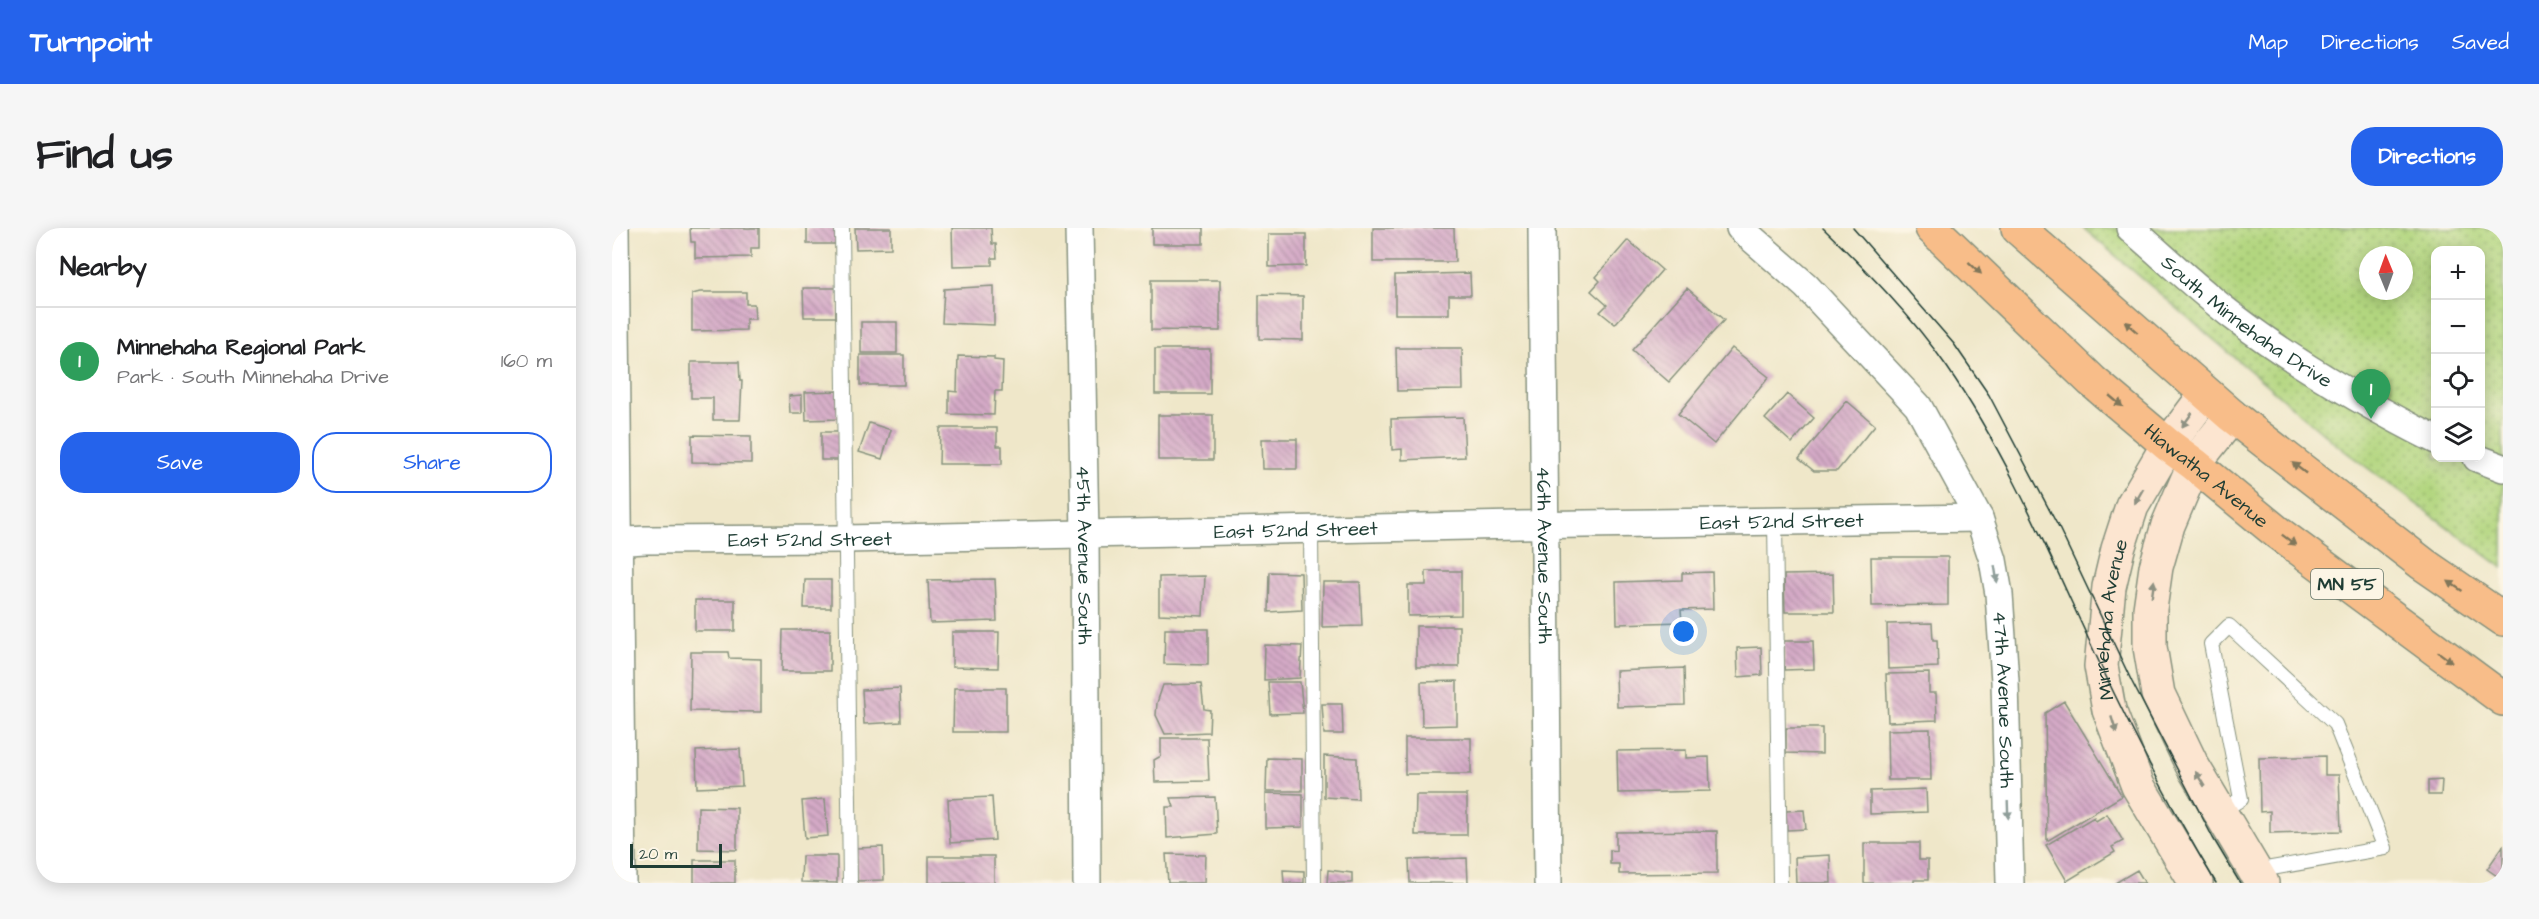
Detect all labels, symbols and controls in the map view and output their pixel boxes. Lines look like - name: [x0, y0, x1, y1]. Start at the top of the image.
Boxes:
- text: Turnpoint: [30, 23, 152, 62]
- text: Map: [2248, 28, 2288, 57]
- text: Directions: [2321, 28, 2419, 57]
- text: Saved: [2452, 28, 2509, 57]
- text: Find us: [36, 127, 173, 185]
- button: Directions: [2351, 127, 2503, 186]
- north arrow: [2359, 246, 2413, 300]
- map controls: [2431, 246, 2485, 462]
- button: +: [2431, 246, 2485, 300]
- text: Nearby: [60, 249, 147, 285]
- street label: South Minnehaha Drive: [2155, 249, 2338, 395]
- one-way arrow: [1967, 261, 1982, 275]
- button: −: [2431, 300, 2485, 354]
- one-way arrow: [2123, 320, 2138, 334]
- text: Minnehaha Regional Park: [117, 332, 365, 363]
- text: 1: [78, 347, 81, 375]
- text: 160 m: [501, 347, 552, 375]
- button: locate: [2431, 354, 2485, 408]
- text: Park · South Minnehaha Drive: [117, 363, 389, 391]
- pin: 1: [2352, 370, 2390, 419]
- one-way arrow: [2108, 395, 2124, 408]
- button: layers: [2431, 408, 2485, 462]
- one-way arrow: [2181, 411, 2193, 427]
- street label: Hiawatha Avenue: [2138, 418, 2275, 535]
- button: Save: [60, 432, 300, 493]
- button: Share: [312, 432, 552, 493]
- one-way arrow: [2291, 462, 2307, 475]
- street label: 45th Avenue South: [1069, 465, 1099, 645]
- street label: 46th Avenue South: [1529, 466, 1559, 644]
- one-way arrow: [2134, 487, 2144, 504]
- street label: East 52nd Street: [1700, 507, 1864, 537]
- street label: East 52nd Street: [1214, 515, 1378, 546]
- street label: East 52nd Street: [728, 525, 892, 555]
- one-way arrow: [2281, 534, 2296, 546]
- street label: Minnehaha Avenue: [2087, 535, 2135, 703]
- one-way arrow: [1991, 564, 2000, 583]
- road number: MN 55: [2311, 569, 2383, 599]
- one-way arrow: [2148, 580, 2157, 599]
- one-way arrow: [2447, 580, 2463, 592]
- street label: 47th Avenue South: [1985, 610, 2021, 789]
- your location: [1669, 617, 1698, 646]
- one-way arrow: [2437, 651, 2452, 663]
- one-way arrow: [2110, 716, 2120, 734]
- one-way arrow: [2194, 771, 2205, 787]
- one-way arrow: [2004, 801, 2013, 820]
- scale bar: [630, 841, 722, 868]
- text: 20 m: [639, 843, 677, 865]

